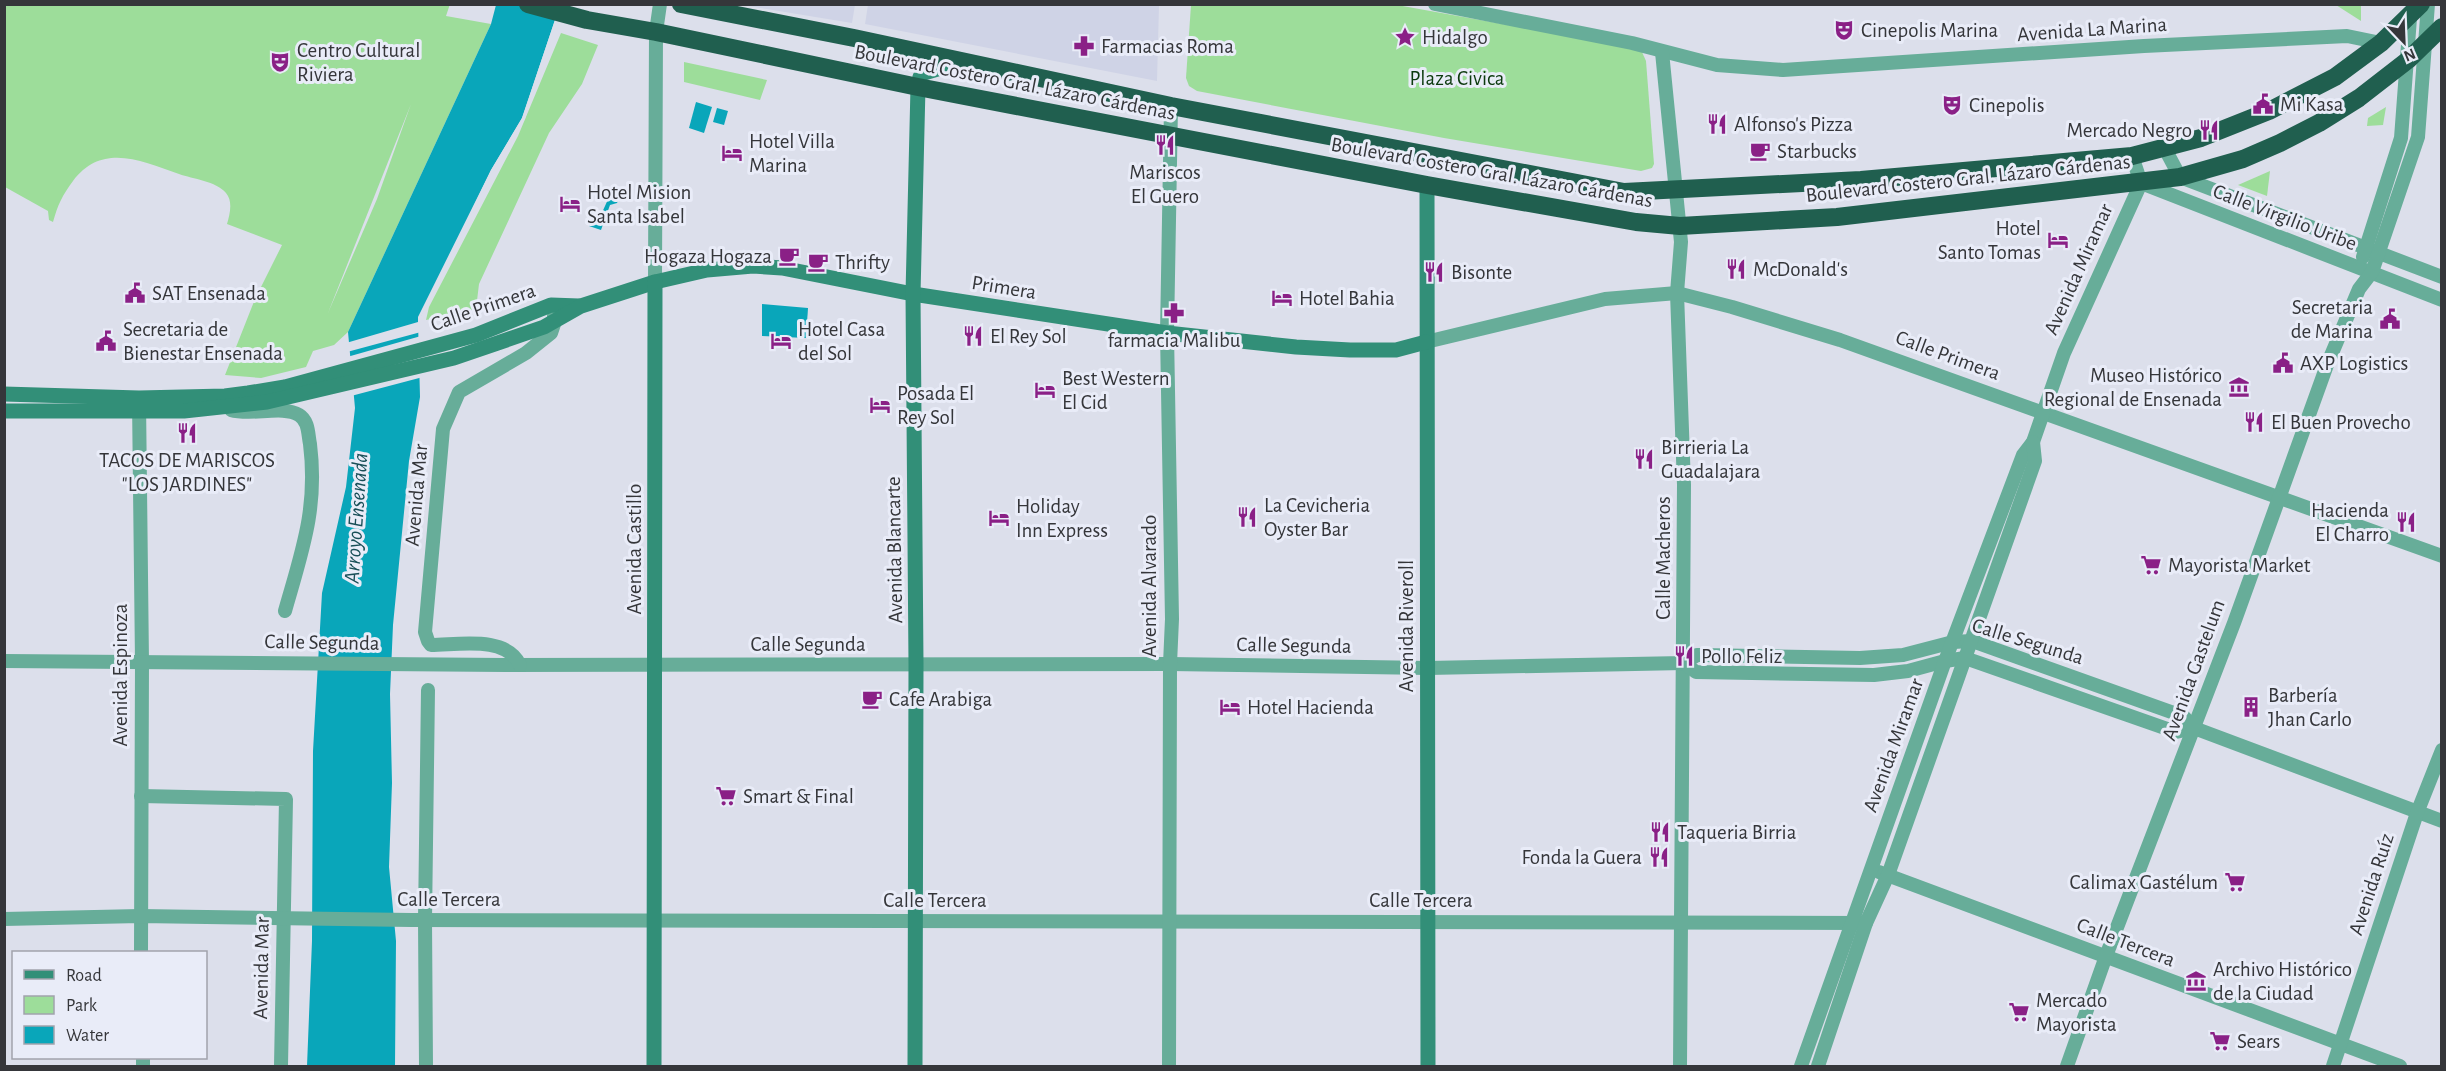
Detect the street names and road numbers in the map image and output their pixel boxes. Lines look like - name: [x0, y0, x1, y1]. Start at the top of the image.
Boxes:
- street label: Avenida La Marina: [2016, 14, 2168, 45]
- street label: Boulevard Costero Gral. Lázaro Cárdenas: [853, 41, 1177, 124]
- street label: Boulevard Costero Gral. Lázaro Cárdenas: [1329, 134, 1654, 211]
- street label: Boulevard Costero Gral. Lázaro Cárdenas: [1805, 151, 2131, 206]
- street label: Calle Virgilio Uribe: [2210, 180, 2360, 255]
- street label: Avenida Miramar: [2040, 200, 2117, 338]
- street label: Primera: [970, 272, 1038, 303]
- street label: Calle Primera: [428, 280, 539, 335]
- street label: Calle Primera: [1893, 327, 2003, 384]
- street label: Avenida Mar: [402, 443, 431, 547]
- street label: Avenida Blancarte: [883, 476, 906, 624]
- street label: Avenida Castillo: [624, 484, 645, 614]
- street label: Calle Macheros: [1653, 496, 1674, 620]
- street label: Avenida Alvarado: [1139, 515, 1160, 657]
- street label: Avenida Riveroll: [1396, 560, 1417, 692]
- street label: Avenida Gastelum: [2158, 597, 2229, 743]
- street label: Avenida Espinoza: [110, 603, 131, 746]
- street label: Calle Segunda: [1970, 615, 2086, 668]
- street label: Calle Segunda: [264, 631, 380, 654]
- street label: Calle Segunda: [750, 634, 866, 655]
- street label: Calle Segunda: [1236, 634, 1352, 657]
- street label: Avenida Miramar: [1860, 675, 1927, 815]
- street label: Avenida Ruíz: [2345, 831, 2398, 938]
- street label: Calle Tercera: [397, 889, 501, 910]
- street label: Calle Tercera: [883, 890, 987, 911]
- street label: Calle Tercera: [1369, 890, 1473, 911]
- street label: Calle Tercera: [2074, 914, 2178, 971]
- street label: Avenida Mar: [250, 916, 273, 1019]

